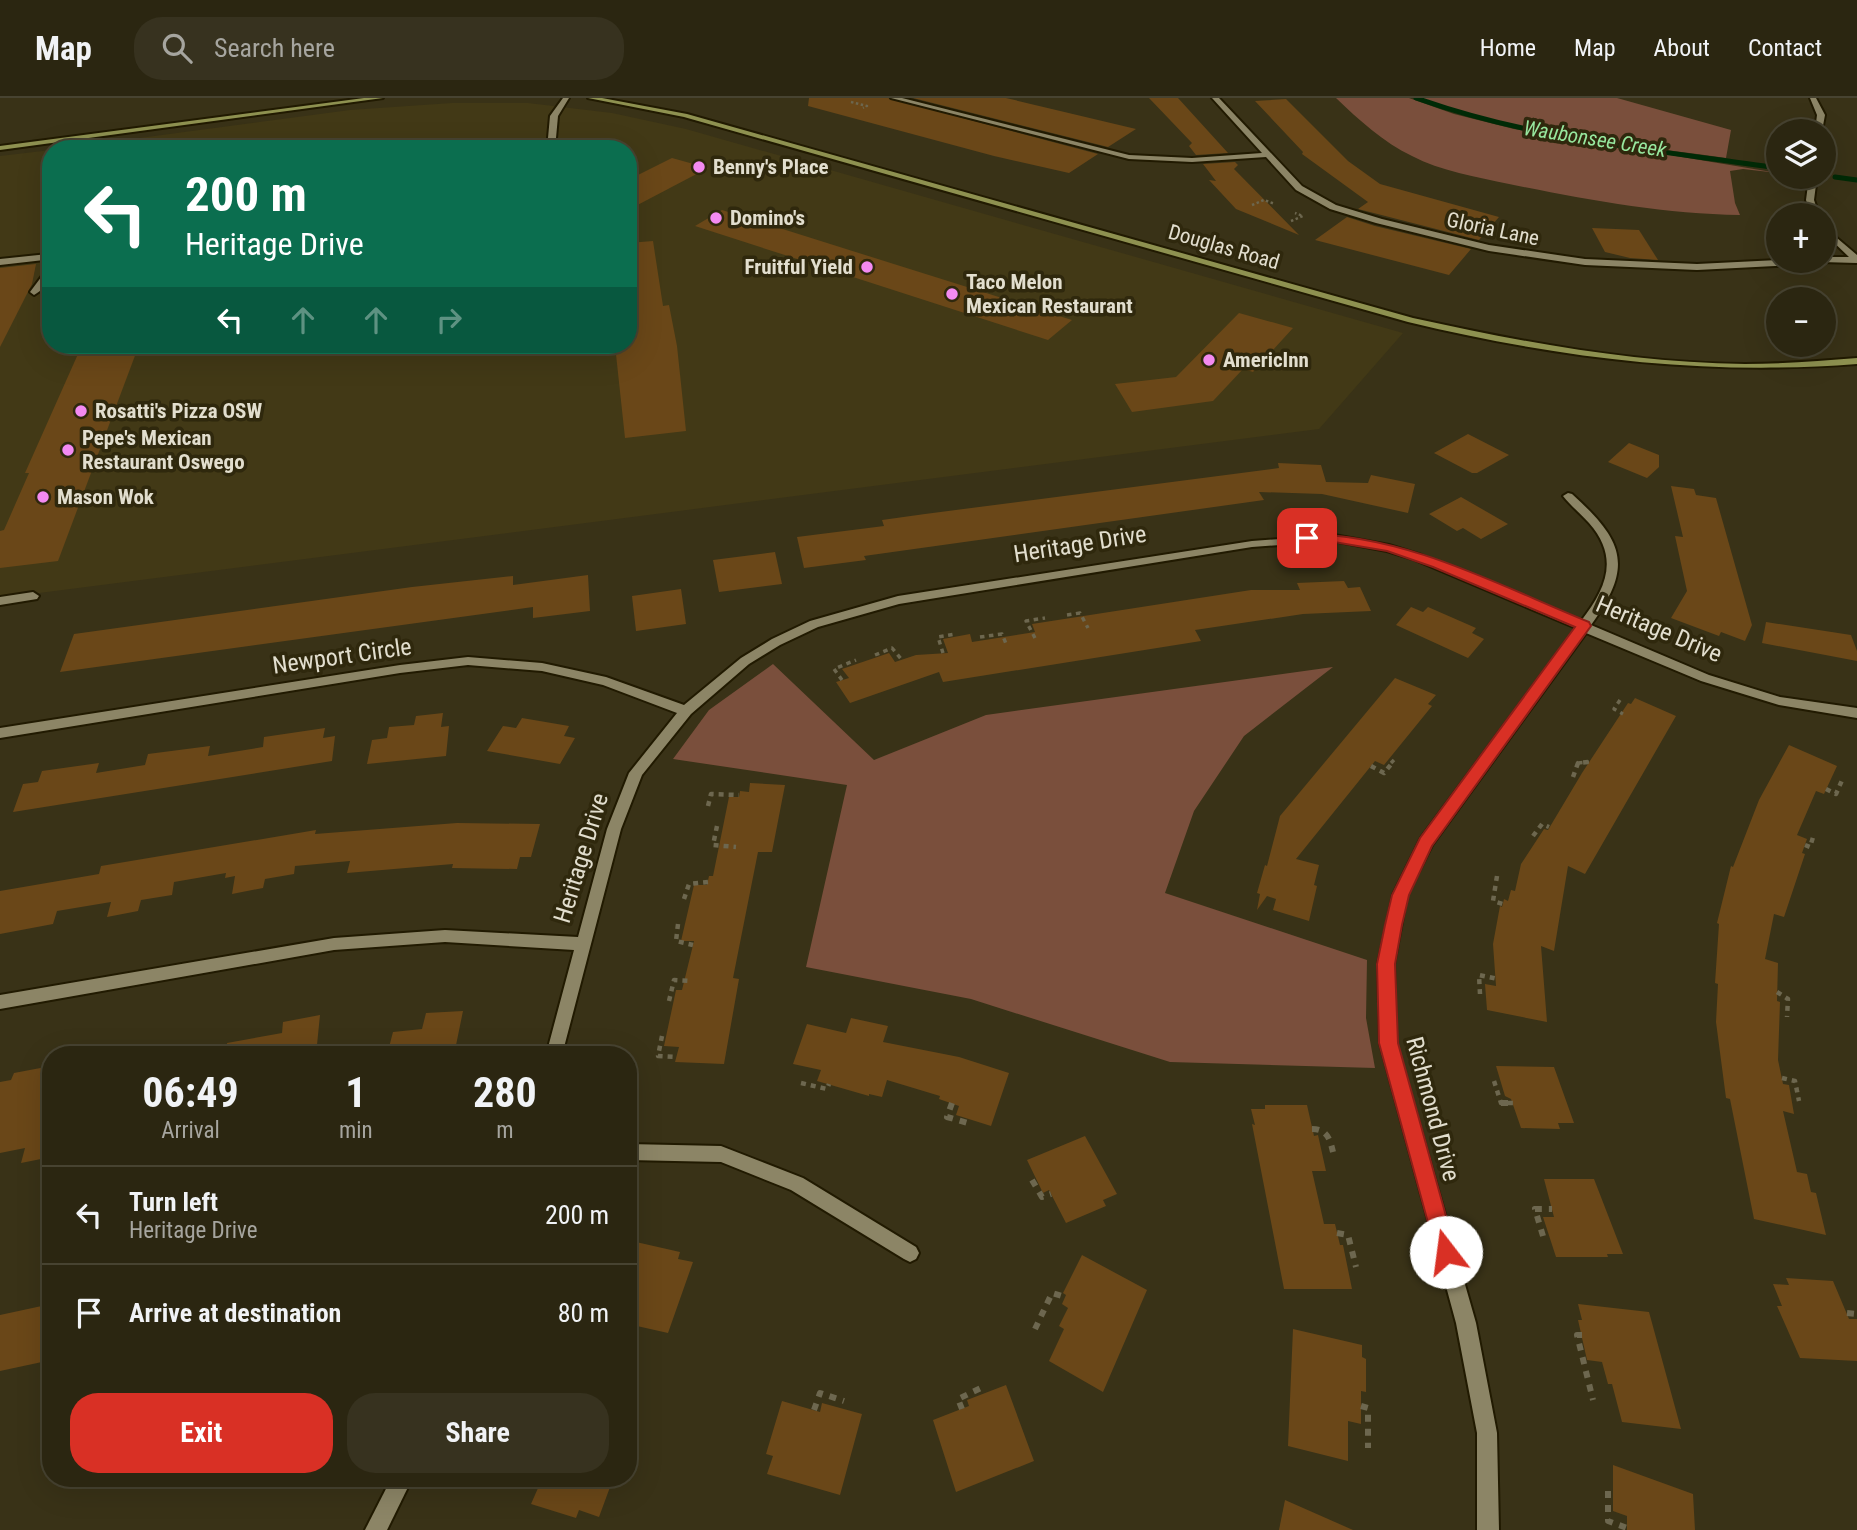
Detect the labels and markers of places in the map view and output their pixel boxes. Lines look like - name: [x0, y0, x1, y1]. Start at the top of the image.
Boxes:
- place label: Benny's Place: [713, 155, 829, 179]
- marker: Benny's Place: [691, 159, 707, 175]
- place label: Domino's: [730, 206, 805, 230]
- marker: Domino's: [708, 210, 724, 226]
- place label: Fruitful Yield: [744, 255, 853, 279]
- marker: Fruitful Yield: [859, 259, 875, 275]
- place label: Taco Melon Mexican Restaurant: [966, 270, 1133, 318]
- marker: Taco Melon Mexican Restaurant: [944, 286, 960, 302]
- place label: AmericInn: [1223, 348, 1309, 372]
- marker: AmericInn: [1201, 352, 1217, 368]
- place label: Rosatti's Pizza OSW: [95, 399, 262, 423]
- marker: Rosatti's Pizza OSW: [73, 403, 89, 419]
- place label: Pepe's Mexican Restaurant Oswego: [82, 426, 245, 474]
- marker: Pepe's Mexican Restaurant Oswego: [60, 442, 76, 458]
- place label: Mason Wok: [57, 485, 155, 509]
- marker: Mason Wok: [35, 489, 51, 505]
- pin: [1277, 508, 1337, 568]

